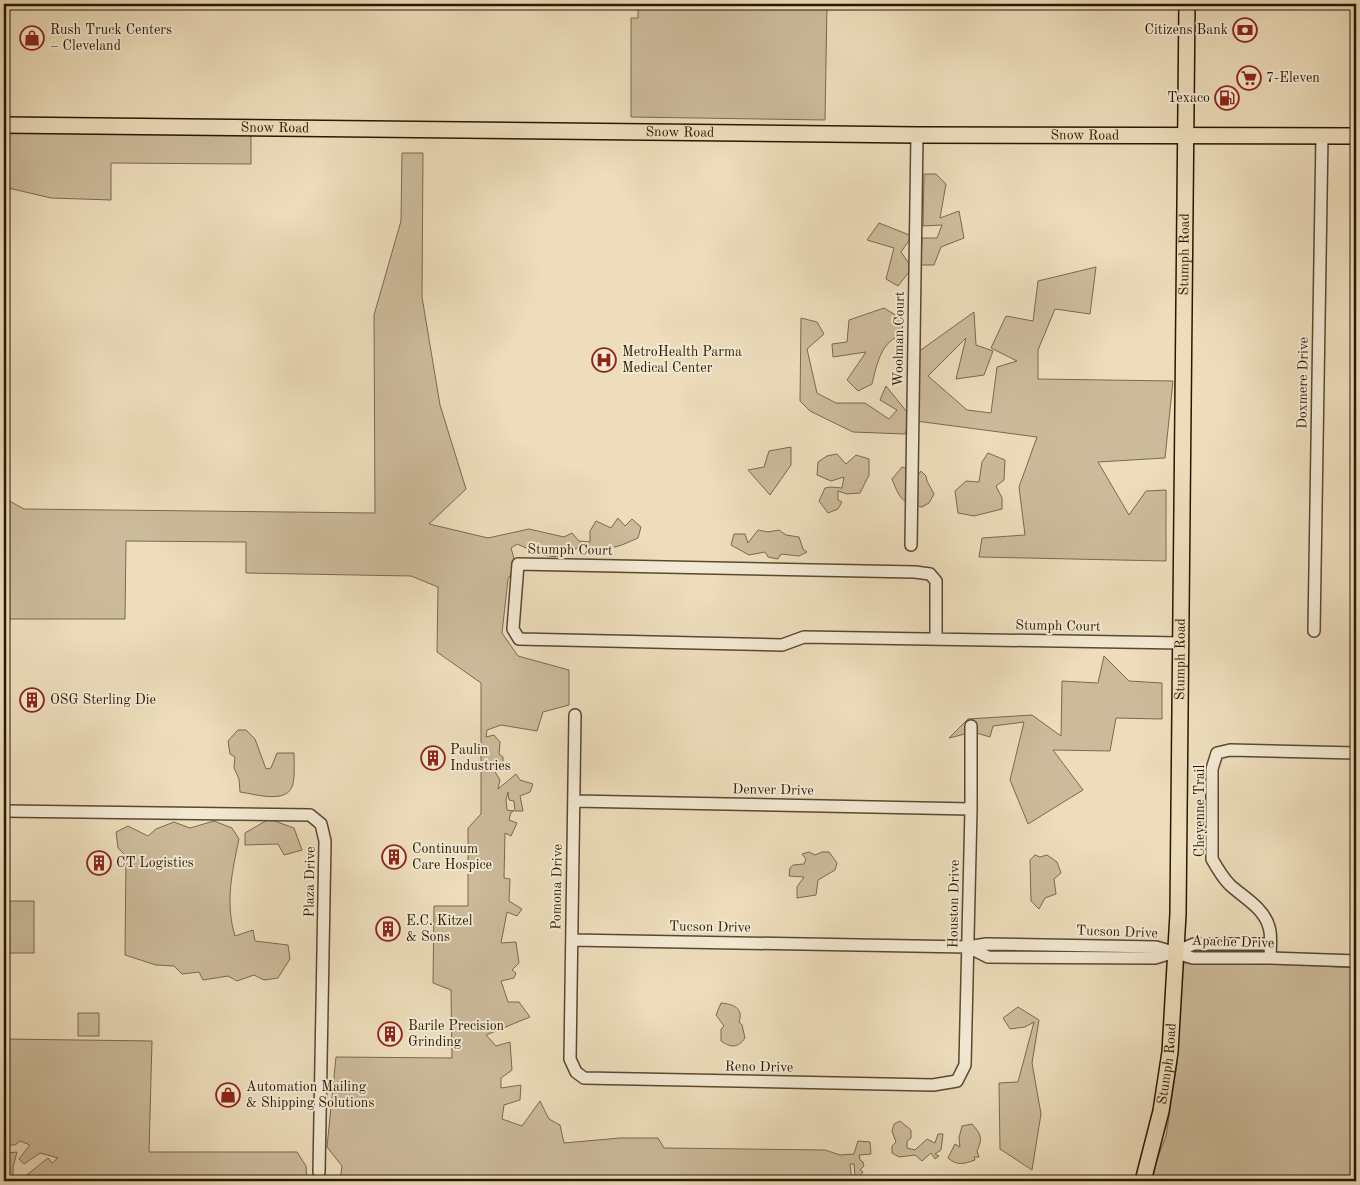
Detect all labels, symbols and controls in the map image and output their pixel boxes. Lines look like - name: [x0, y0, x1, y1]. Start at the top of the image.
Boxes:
- bank icon: Citizens Bank: [1232, 17, 1258, 43]
- place label: Rush Truck Centers – Cleveland: [50, 23, 172, 53]
- place label: Citizens Bank: [1145, 23, 1228, 37]
- shop icon: Rush Truck Centers – Cleveland: [19, 25, 45, 51]
- supermarket icon: 7-Eleven: [1236, 65, 1262, 91]
- place label: 7-Eleven: [1266, 71, 1320, 85]
- fuel station icon: Texaco: [1214, 85, 1240, 111]
- place label: Texaco: [1167, 91, 1210, 105]
- street label: Snow Road: [240, 121, 310, 135]
- street label: Snow Road: [645, 125, 715, 140]
- street label: Snow Road: [1050, 128, 1119, 142]
- street label: Stumph Road: [1177, 213, 1192, 295]
- street label: Woolman Court: [891, 291, 907, 387]
- street label: Doxmere Drive: [1295, 337, 1311, 429]
- place label: MetroHealth Parma Medical Center: [622, 345, 742, 375]
- hospital icon: MetroHealth Parma Medical Center: [591, 347, 617, 373]
- street label: Stumph Court: [527, 542, 613, 558]
- street label: Stumph Court: [1015, 618, 1101, 634]
- street label: Stumph Road: [1173, 618, 1188, 700]
- building icon: OSG Sterling Die: [19, 687, 45, 713]
- place label: OSG Sterling Die: [50, 693, 156, 707]
- place label: Paulin Industries: [450, 743, 511, 773]
- building icon: Paulin Industries: [420, 745, 446, 771]
- street label: Cheyenne Trail: [1193, 765, 1207, 857]
- street label: Denver Drive: [732, 782, 814, 798]
- place label: Continuum Care Hospice: [412, 842, 492, 872]
- building icon: Continuum Care Hospice: [381, 844, 407, 870]
- street label: Pomona Drive: [549, 844, 565, 930]
- street label: Plaza Drive: [302, 846, 318, 918]
- building icon: CT Logistics: [86, 850, 112, 876]
- place label: CT Logistics: [116, 856, 194, 870]
- street label: Houston Drive: [946, 860, 962, 948]
- place label: E.C. Kitzel & Sons: [406, 914, 473, 944]
- building icon: E.C. Kitzel & Sons: [375, 916, 401, 942]
- street label: Tucson Drive: [669, 919, 751, 935]
- street label: Tucson Drive: [1076, 924, 1158, 940]
- street label: Apache Drive: [1191, 934, 1275, 950]
- place label: Barile Precision Grinding: [408, 1019, 505, 1049]
- building icon: Barile Precision Grinding: [377, 1021, 403, 1047]
- street label: Stumph Road: [1155, 1022, 1179, 1106]
- street label: Reno Drive: [725, 1059, 793, 1075]
- place label: Automation Mailing & Shipping Solutions: [246, 1080, 374, 1110]
- shop icon: Automation Mailing & Shipping Solutions: [215, 1082, 241, 1108]

